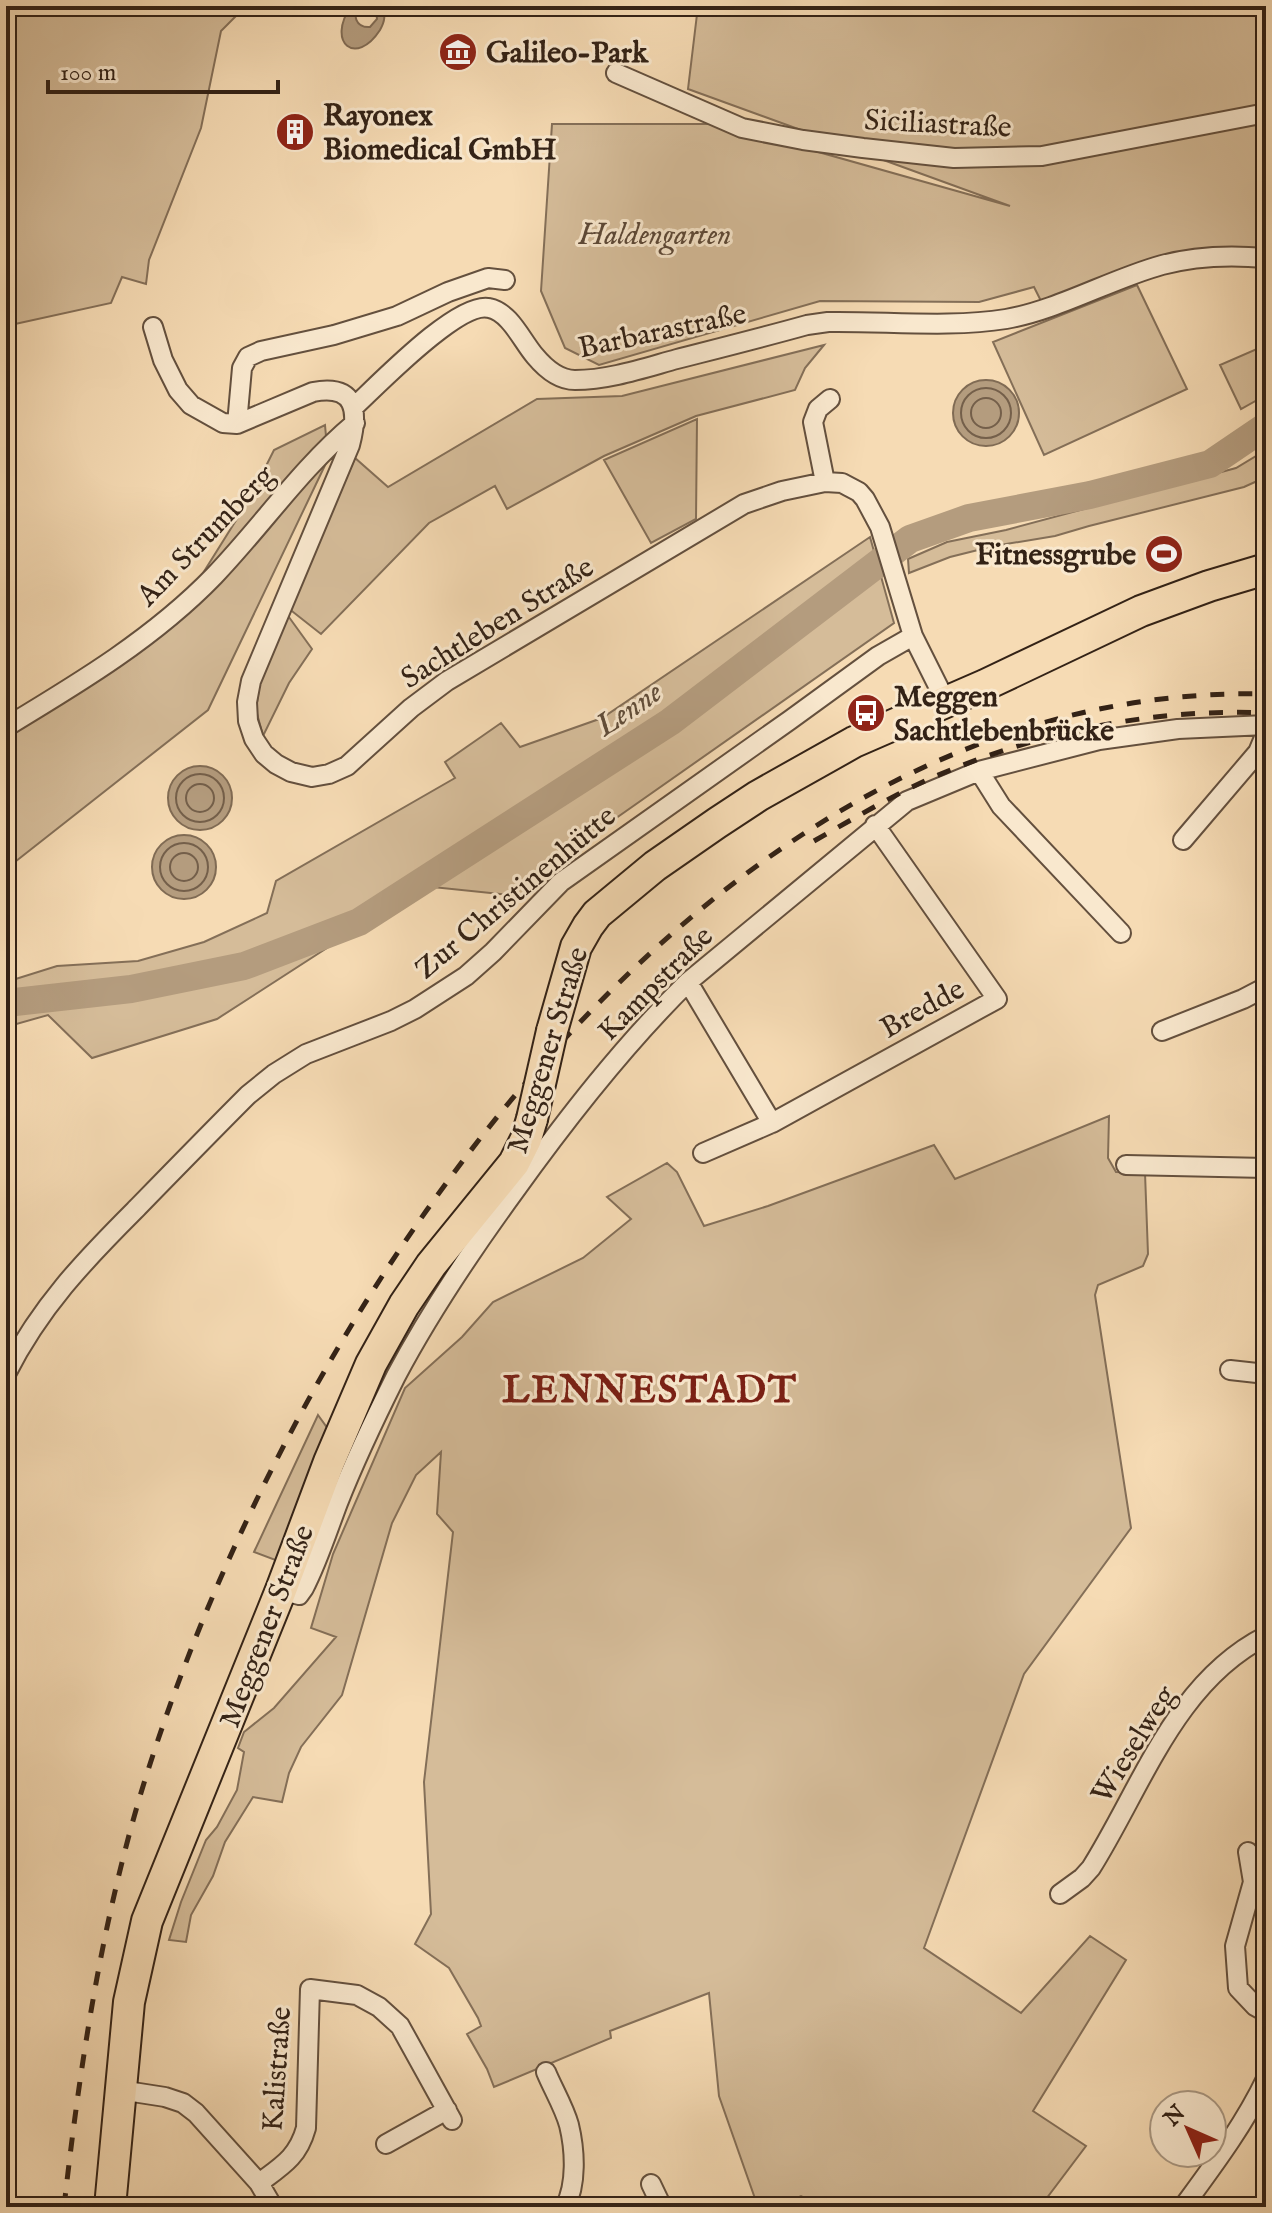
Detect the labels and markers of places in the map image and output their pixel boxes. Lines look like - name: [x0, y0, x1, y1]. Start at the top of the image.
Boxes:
- museum icon: Galileo-Park: [437, 31, 479, 73]
- place label: Galileo-Park: [486, 35, 649, 73]
- place label: Rayonex Biomedical GmbH: [323, 98, 557, 170]
- building icon: Rayonex Biomedical GmbH: [274, 111, 316, 153]
- sports icon: Fitnessgrube: [1143, 533, 1185, 575]
- place label: Fitnessgrube: [975, 537, 1136, 575]
- place label: Meggen Sachtlebenbrücke: [894, 679, 1114, 751]
- bus stop icon: Meggen Sachtlebenbrücke: [845, 692, 887, 734]

